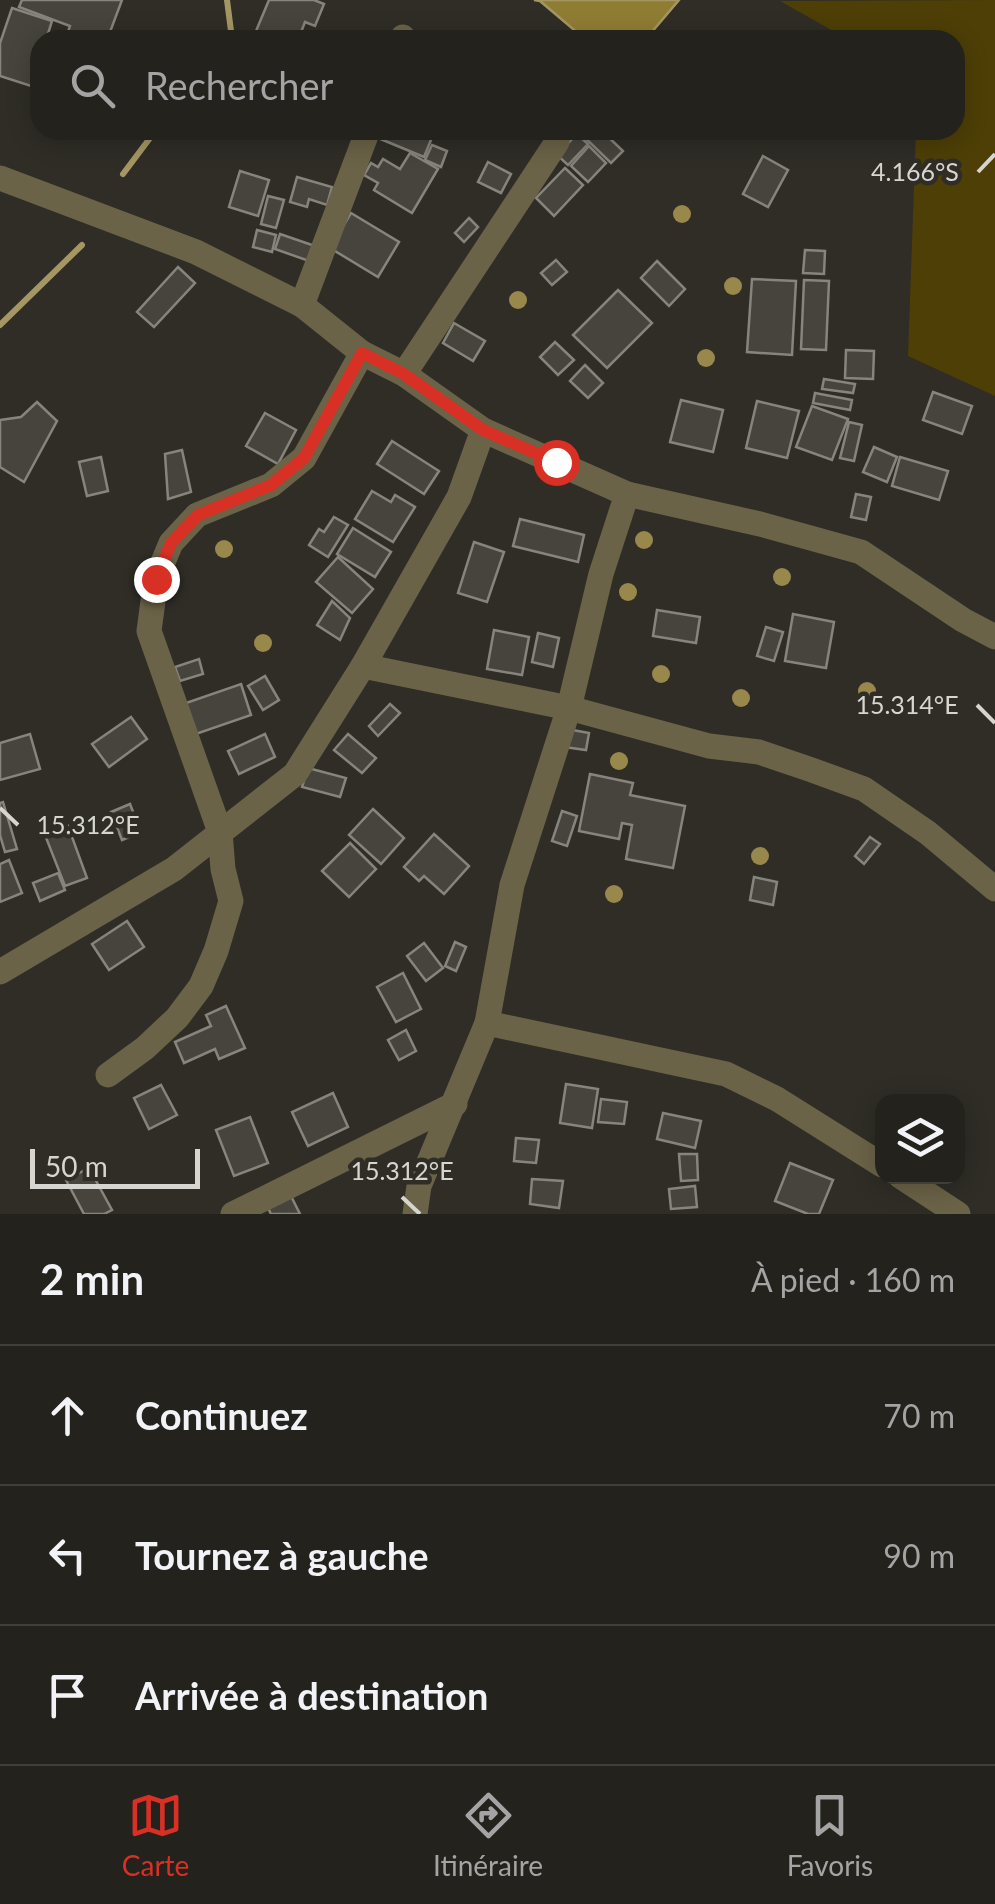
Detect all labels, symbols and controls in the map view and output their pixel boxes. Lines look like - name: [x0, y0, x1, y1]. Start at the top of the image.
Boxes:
- search box: [30, 30, 965, 140]
- icon: search: [65, 58, 120, 113]
- text: Rechercher: [145, 62, 333, 108]
- text: 4.166°S: [871, 156, 959, 186]
- route start: [534, 440, 580, 486]
- route end: [134, 557, 180, 603]
- text: 15.314°E: [855, 689, 959, 719]
- text: 15.312°E: [36, 809, 140, 839]
- map controls: [875, 1094, 965, 1184]
- button: layers: [875, 1094, 965, 1184]
- scale bar: [30, 1144, 200, 1188]
- text: 50 m: [45, 1149, 108, 1183]
- text: 15.312°E: [350, 1155, 454, 1185]
- text: 2 min: [40, 1254, 144, 1304]
- text: À pied · 160 m: [751, 1260, 955, 1299]
- icon: ahead: [40, 1388, 95, 1443]
- text: Continuez: [135, 1392, 308, 1438]
- text: 70 m: [883, 1396, 955, 1435]
- icon: left: [40, 1528, 95, 1583]
- text: Tournez à gauche: [135, 1532, 428, 1578]
- text: 90 m: [883, 1536, 955, 1575]
- icon: arrive: [40, 1668, 95, 1723]
- text: Arrivée à destination: [135, 1672, 488, 1718]
- tab: Carte: [122, 1788, 189, 1882]
- tab: Itinéraire: [433, 1788, 543, 1882]
- tab: Favoris: [787, 1788, 873, 1882]

